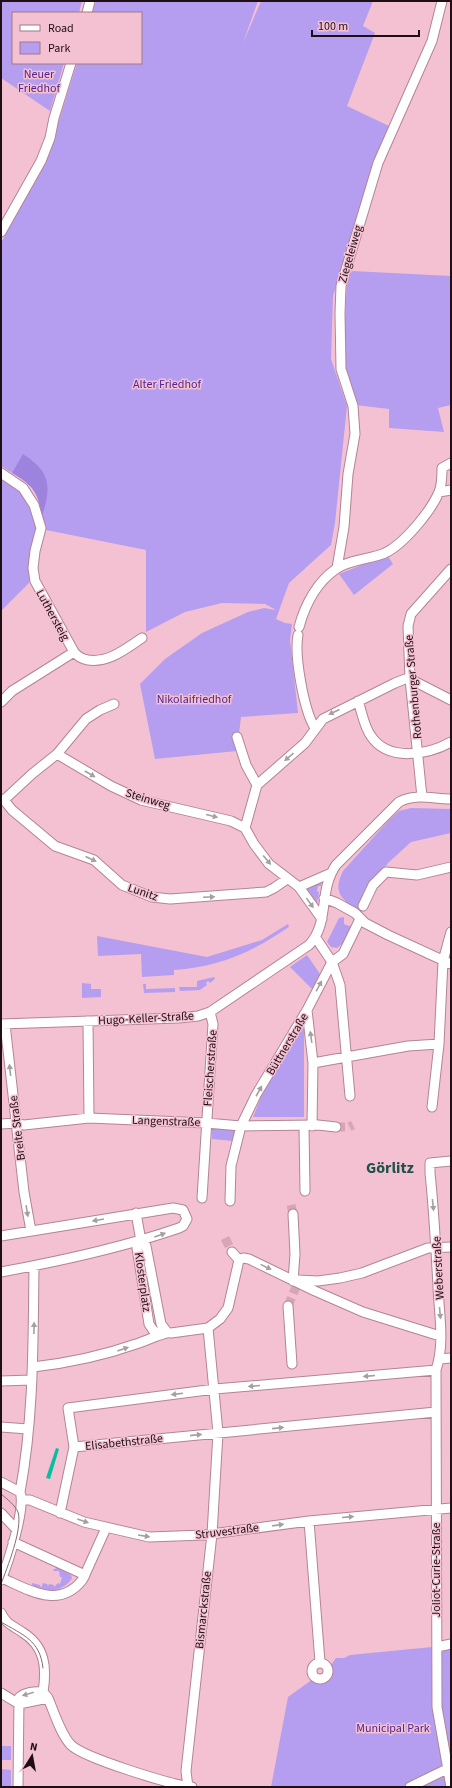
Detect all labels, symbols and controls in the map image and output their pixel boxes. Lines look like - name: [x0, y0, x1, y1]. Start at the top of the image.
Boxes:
- legend: [12, 12, 142, 64]
- scale bar: [312, 12, 419, 38]
- text: 100 m: [318, 18, 348, 35]
- text: Road: [48, 20, 74, 37]
- text: Park: [48, 40, 70, 57]
- park label: Neuer Friedhof: [18, 66, 60, 97]
- street label: Ziegeleiweg: [334, 223, 367, 285]
- park label: Alter Friedhof: [133, 376, 201, 393]
- street label: Luthersteig: [31, 586, 74, 644]
- street label: Rothenburger Straße: [400, 634, 427, 740]
- park label: Nikolaifriedhof: [157, 691, 232, 708]
- one-way arrow: [329, 709, 340, 715]
- one-way arrow: [284, 752, 294, 762]
- one-way arrow: [84, 771, 96, 778]
- street label: Steinweg: [123, 785, 172, 814]
- one-way arrow: [206, 813, 218, 819]
- one-way arrow: [262, 855, 271, 866]
- one-way arrow: [86, 856, 97, 862]
- street label: Lunitz: [125, 879, 160, 906]
- one-way arrow: [203, 894, 216, 900]
- one-way arrow: [306, 898, 314, 908]
- one-way arrow: [316, 980, 322, 991]
- street label: Hugo-Keller-Straße: [98, 1008, 194, 1029]
- street label: Büttnerstraße: [262, 1010, 313, 1079]
- street label: Fleischerstraße: [199, 1029, 222, 1107]
- one-way arrow: [308, 1030, 314, 1043]
- one-way arrow: [7, 1064, 13, 1076]
- one-way arrow: [256, 1085, 262, 1097]
- street label: Breite Straße: [5, 1094, 30, 1161]
- street label: Langenstraße: [131, 1112, 201, 1131]
- district label: Görlitz: [366, 1157, 414, 1179]
- one-way arrow: [430, 1199, 436, 1211]
- one-way arrow: [25, 1205, 31, 1217]
- one-way arrow: [91, 1217, 104, 1223]
- one-way arrow: [154, 1231, 166, 1237]
- street label: Weberstraße: [428, 1236, 449, 1300]
- street label: Klosterplatz: [130, 1251, 155, 1313]
- one-way arrow: [260, 1264, 271, 1270]
- one-way arrow: [437, 1307, 443, 1319]
- one-way arrow: [30, 1322, 37, 1334]
- one-way arrow: [118, 1345, 130, 1351]
- one-way arrow: [363, 1372, 375, 1379]
- one-way arrow: [248, 1382, 260, 1389]
- one-way arrow: [171, 1391, 183, 1397]
- one-way arrow: [272, 1424, 284, 1431]
- street label: Elisabethstraße: [84, 1430, 164, 1455]
- one-way arrow: [190, 1432, 202, 1438]
- one-way arrow: [342, 1514, 354, 1521]
- one-way arrow: [77, 1519, 89, 1525]
- street label: Struvestraße: [194, 1519, 260, 1544]
- one-way arrow: [272, 1522, 284, 1528]
- street label: Joliot-Curie-Straße: [428, 1522, 445, 1617]
- one-way arrow: [138, 1533, 150, 1539]
- street label: Bismarckstraße: [191, 1570, 216, 1650]
- one-way arrow: [21, 1691, 33, 1697]
- park label: Municipal Park: [356, 1720, 430, 1737]
- north arrow: [12, 1736, 52, 1776]
- text: N: [29, 1739, 39, 1755]

